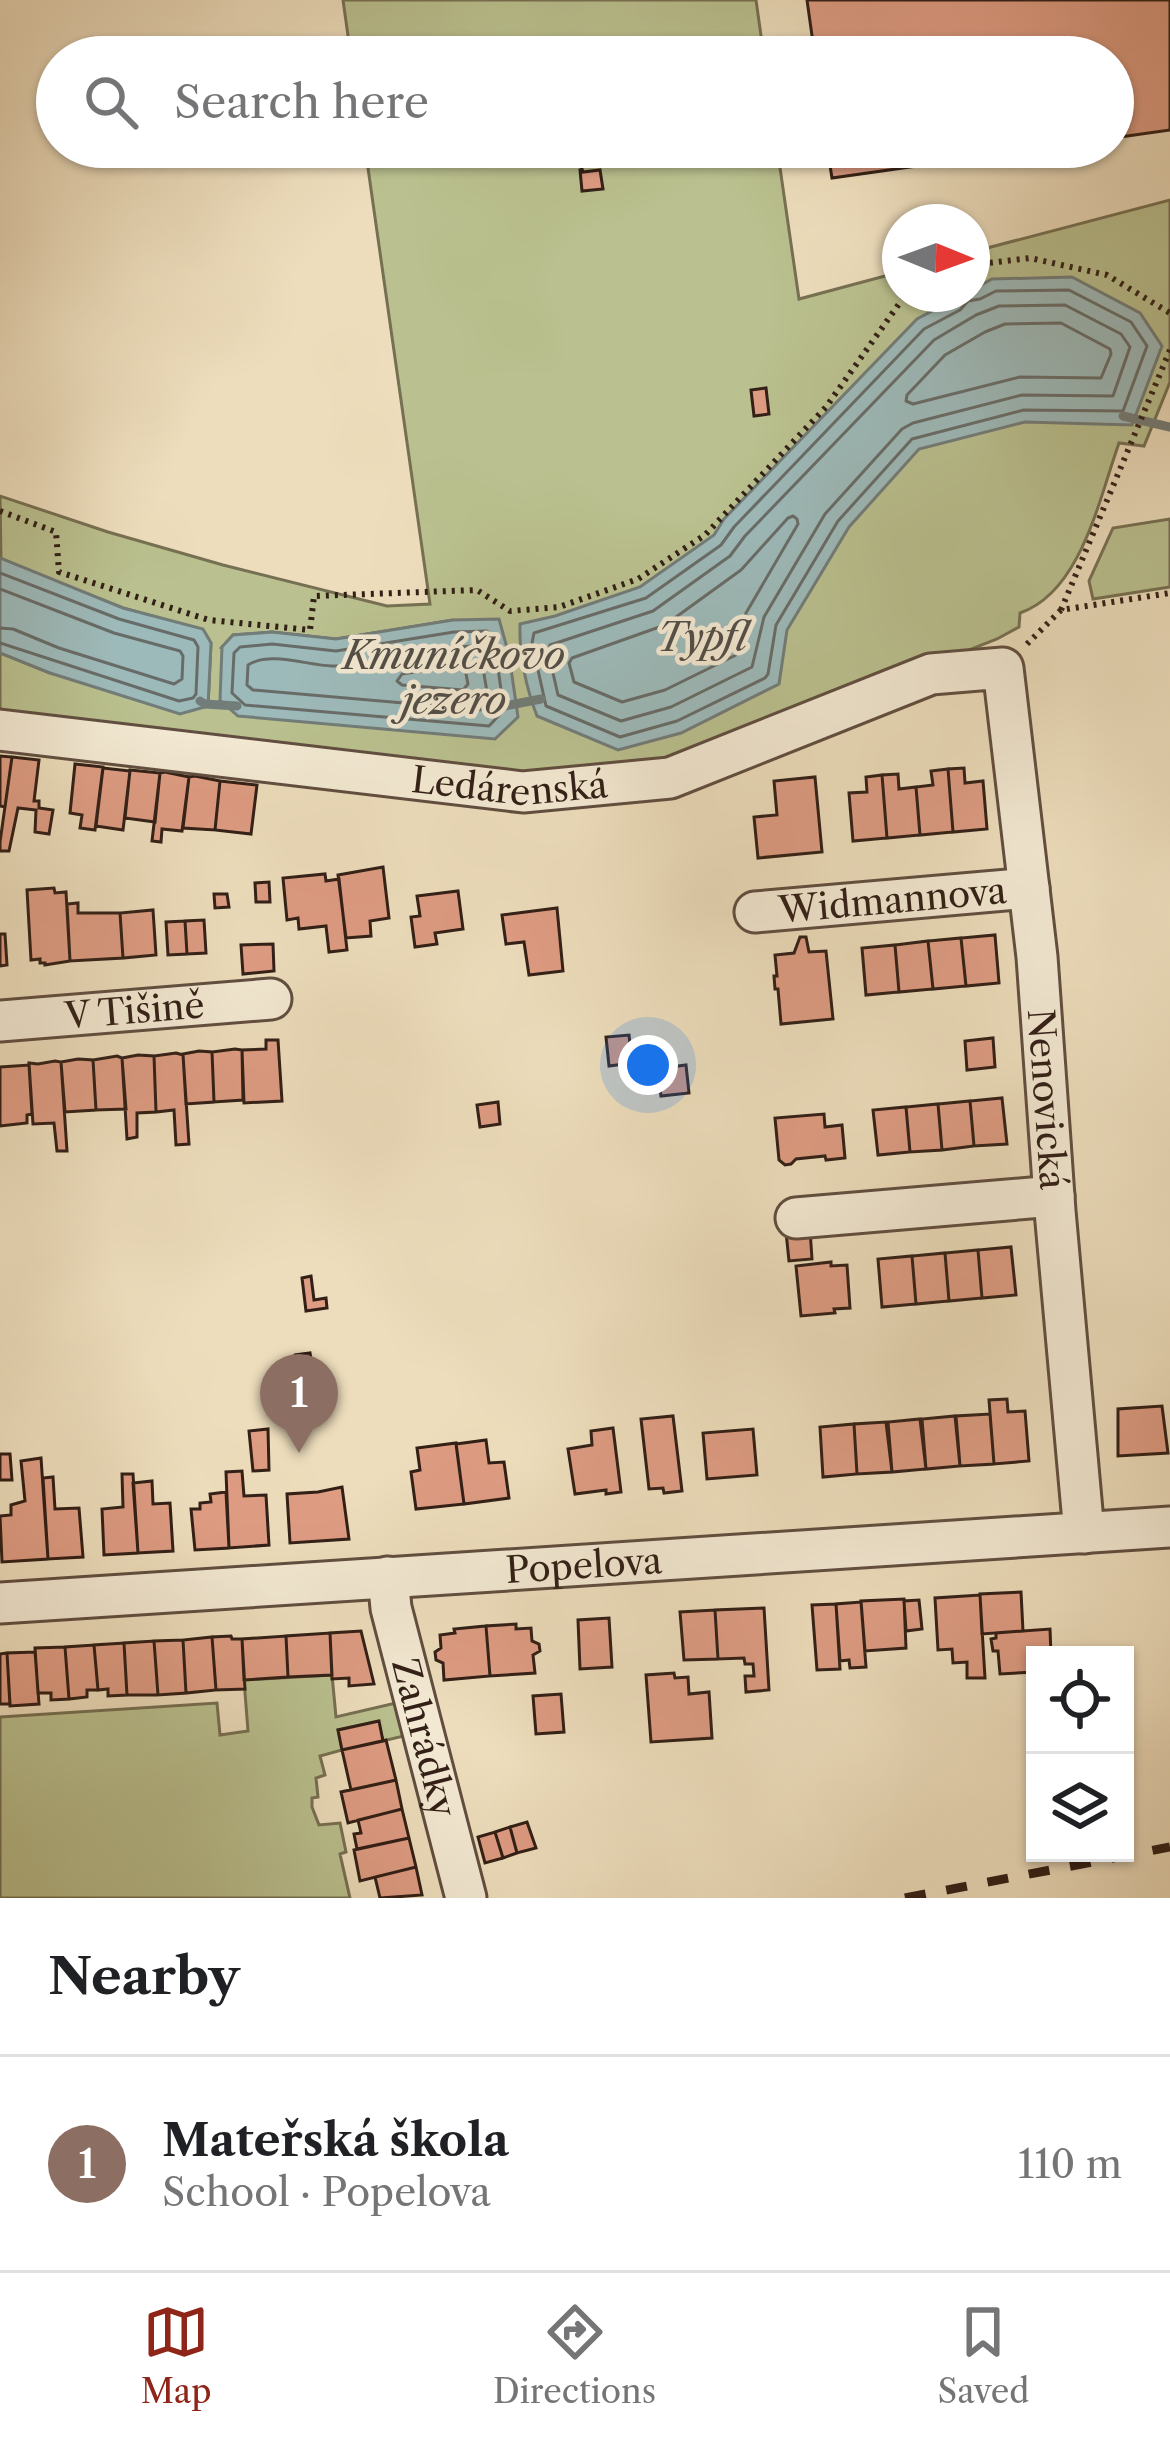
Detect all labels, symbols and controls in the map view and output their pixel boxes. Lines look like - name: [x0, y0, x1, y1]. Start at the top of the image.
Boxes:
- search box: [36, 36, 1134, 168]
- icon: search: [78, 69, 144, 135]
- text: Search here: [174, 74, 429, 130]
- north arrow: [882, 204, 990, 312]
- water label: Typfl: [657, 613, 753, 661]
- water label: Kmuníčkovo jezero: [340, 631, 565, 724]
- street label: Ledárenská: [409, 757, 609, 815]
- street label: Widmannova: [776, 868, 1008, 932]
- street label: V Tišině: [62, 982, 206, 1038]
- street label: Nenovická: [1019, 1007, 1075, 1191]
- your location: [618, 1035, 678, 1095]
- pin: 1: [260, 1354, 338, 1453]
- street label: Popelova: [504, 1538, 663, 1592]
- map controls: [1026, 1646, 1134, 1862]
- button: locate: [1026, 1646, 1134, 1754]
- street label: Zahrádky: [383, 1654, 466, 1822]
- button: layers: [1026, 1754, 1134, 1862]
- text: Nearby: [48, 1945, 240, 2007]
- text: Mateřská škola: [162, 2112, 509, 2168]
- text: 1: [78, 2140, 96, 2188]
- text: 110 m: [1018, 2140, 1122, 2188]
- text: School · Popelova: [162, 2168, 491, 2216]
- tab: Map: [141, 2299, 212, 2412]
- tab: Directions: [493, 2299, 656, 2412]
- tab: Saved: [938, 2299, 1029, 2412]

